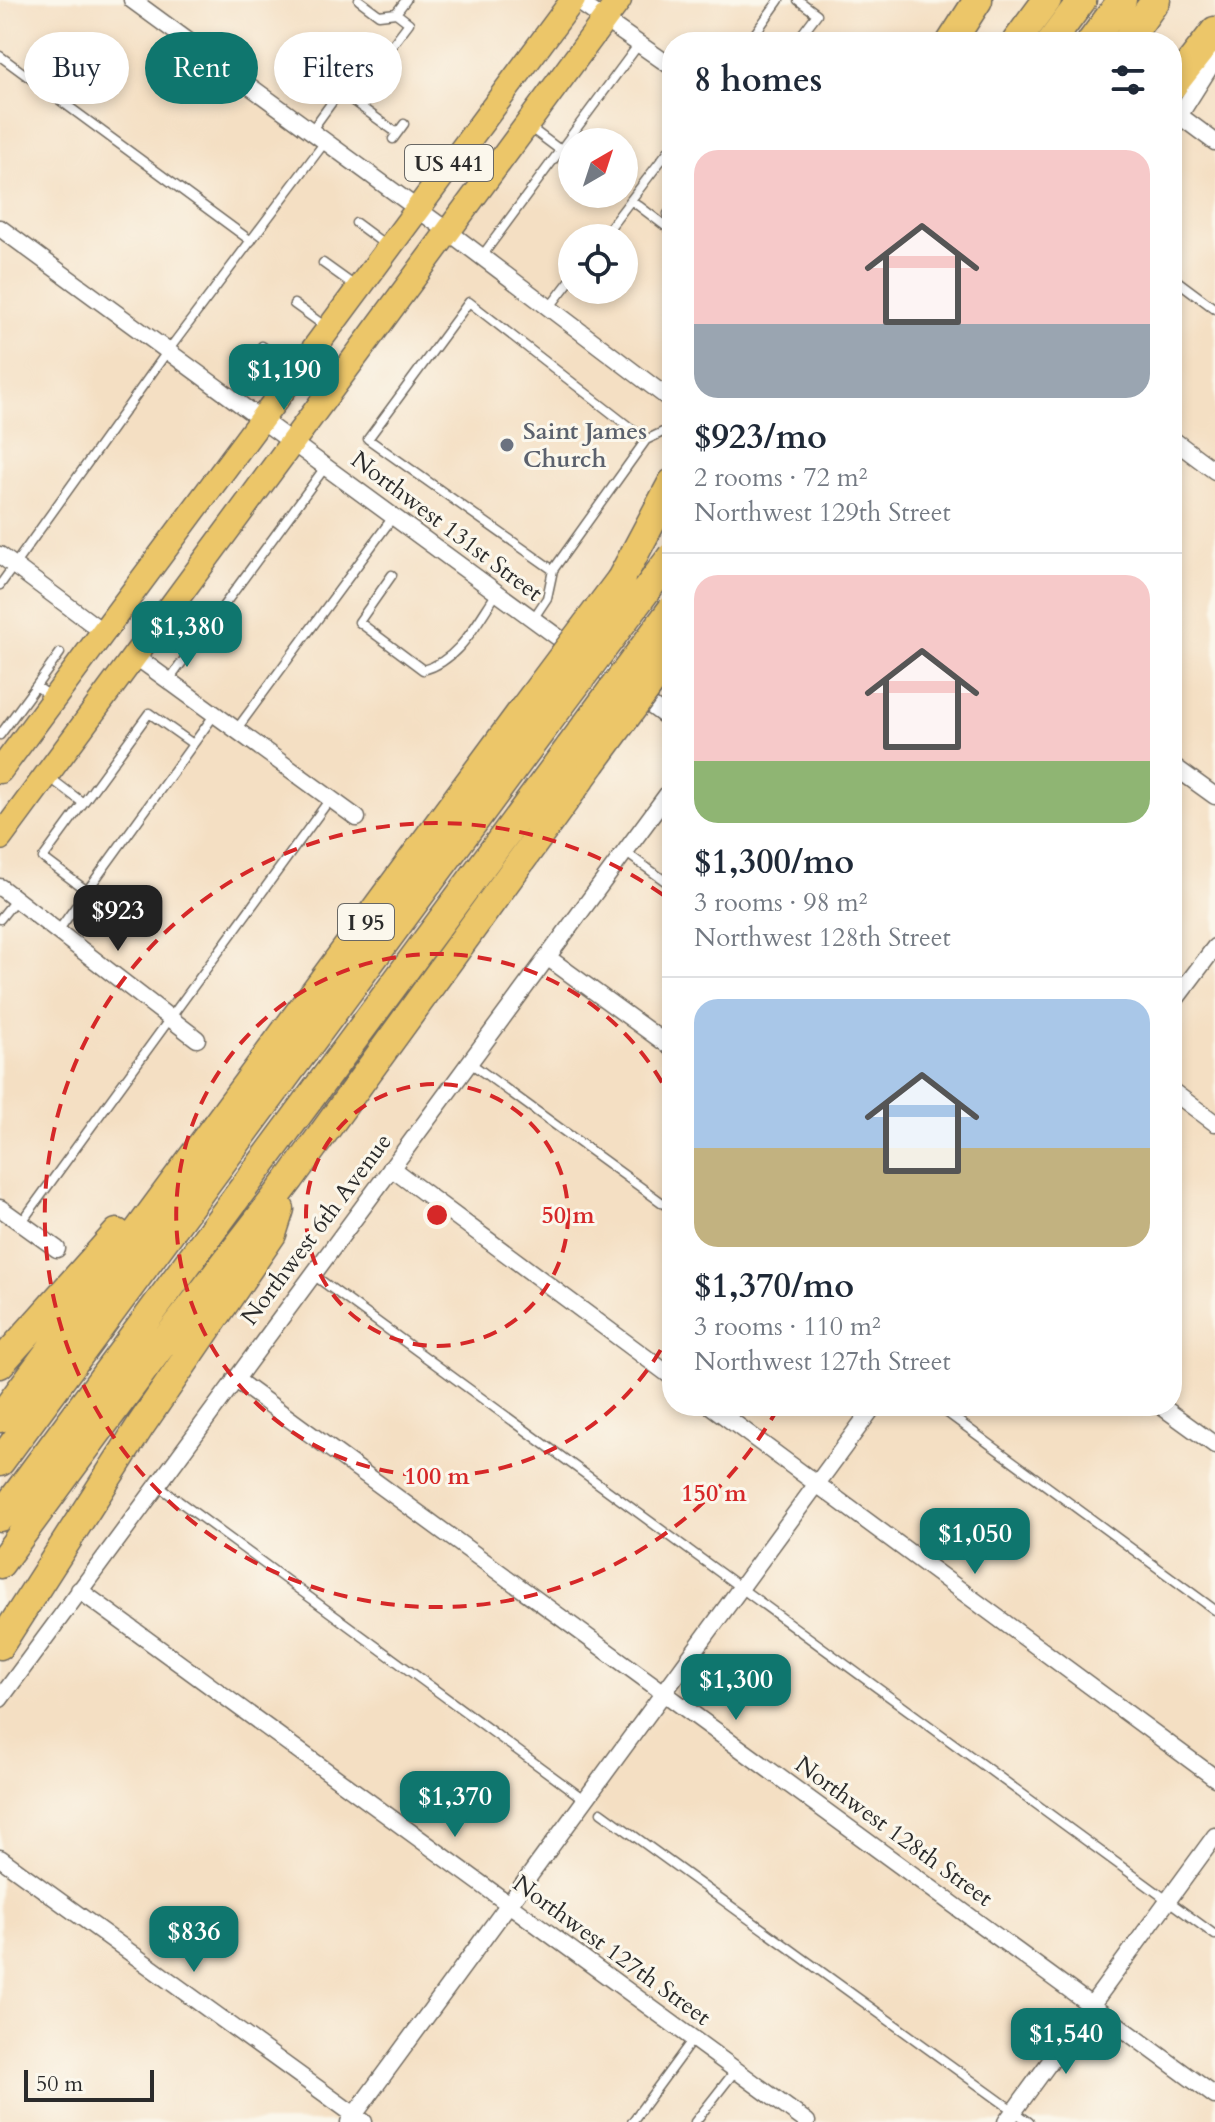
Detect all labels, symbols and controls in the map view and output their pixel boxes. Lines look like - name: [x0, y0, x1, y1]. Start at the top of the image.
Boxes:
- chip: Buy: [24, 32, 129, 104]
- chip: Rent: [145, 32, 258, 104]
- chip: Filters: [274, 32, 402, 104]
- text: 8 homes: [694, 57, 822, 103]
- icon: filters: [1106, 58, 1150, 102]
- north arrow: [558, 128, 638, 208]
- map controls: [558, 128, 638, 304]
- road number: US 441: [405, 145, 493, 181]
- icon: home: [850, 202, 994, 346]
- button: locate: [558, 224, 638, 304]
- pin: $1,190: [219, 344, 349, 412]
- text: $1,190: [247, 352, 321, 387]
- text: $923/mo: [694, 414, 827, 460]
- place label: Saint James Church: [523, 415, 647, 476]
- marker: Saint James Church: [498, 436, 516, 454]
- street label: Northwest 131st Street: [344, 443, 550, 610]
- text: 2 rooms · 72 m²: [694, 460, 867, 495]
- text: Northwest 129th Street: [694, 495, 951, 530]
- pin: $1,380: [122, 601, 252, 669]
- text: $1,380: [150, 609, 224, 644]
- icon: home: [850, 627, 994, 771]
- text: $1,300/mo: [694, 839, 854, 885]
- pin: $923: [71, 885, 165, 953]
- text: 3 rooms · 98 m²: [694, 885, 867, 920]
- text: $923: [91, 893, 145, 928]
- road number: I 95: [338, 904, 394, 940]
- text: Northwest 128th Street: [694, 920, 951, 955]
- icon: home: [850, 1051, 994, 1195]
- street label: Northwest 6th Avenue: [233, 1127, 400, 1332]
- text: 50 m: [541, 1199, 595, 1232]
- centre of rings: [423, 1201, 451, 1229]
- text: $1,370/mo: [694, 1263, 854, 1309]
- text: 3 rooms · 110 m²: [694, 1309, 881, 1344]
- text: Northwest 127th Street: [694, 1344, 951, 1379]
- text: 100 m: [404, 1460, 471, 1493]
- text: 150 m: [681, 1477, 748, 1510]
- pin: $1,050: [910, 1508, 1040, 1576]
- text: $1,050: [938, 1516, 1012, 1551]
- pin: $1,300: [671, 1654, 801, 1722]
- text: $1,300: [699, 1662, 773, 1697]
- street label: Northwest 128th Street: [788, 1748, 1000, 1915]
- pin: $1,370: [390, 1771, 520, 1839]
- text: $1,370: [418, 1779, 492, 1814]
- street label: Northwest 127th Street: [506, 1867, 718, 2034]
- pin: $836: [147, 1906, 241, 1974]
- text: $836: [167, 1914, 221, 1949]
- pin: $1,540: [1001, 2008, 1131, 2076]
- text: $1,540: [1029, 2016, 1103, 2051]
- scale bar: [24, 2066, 154, 2102]
- text: 50 m: [36, 2069, 83, 2099]

